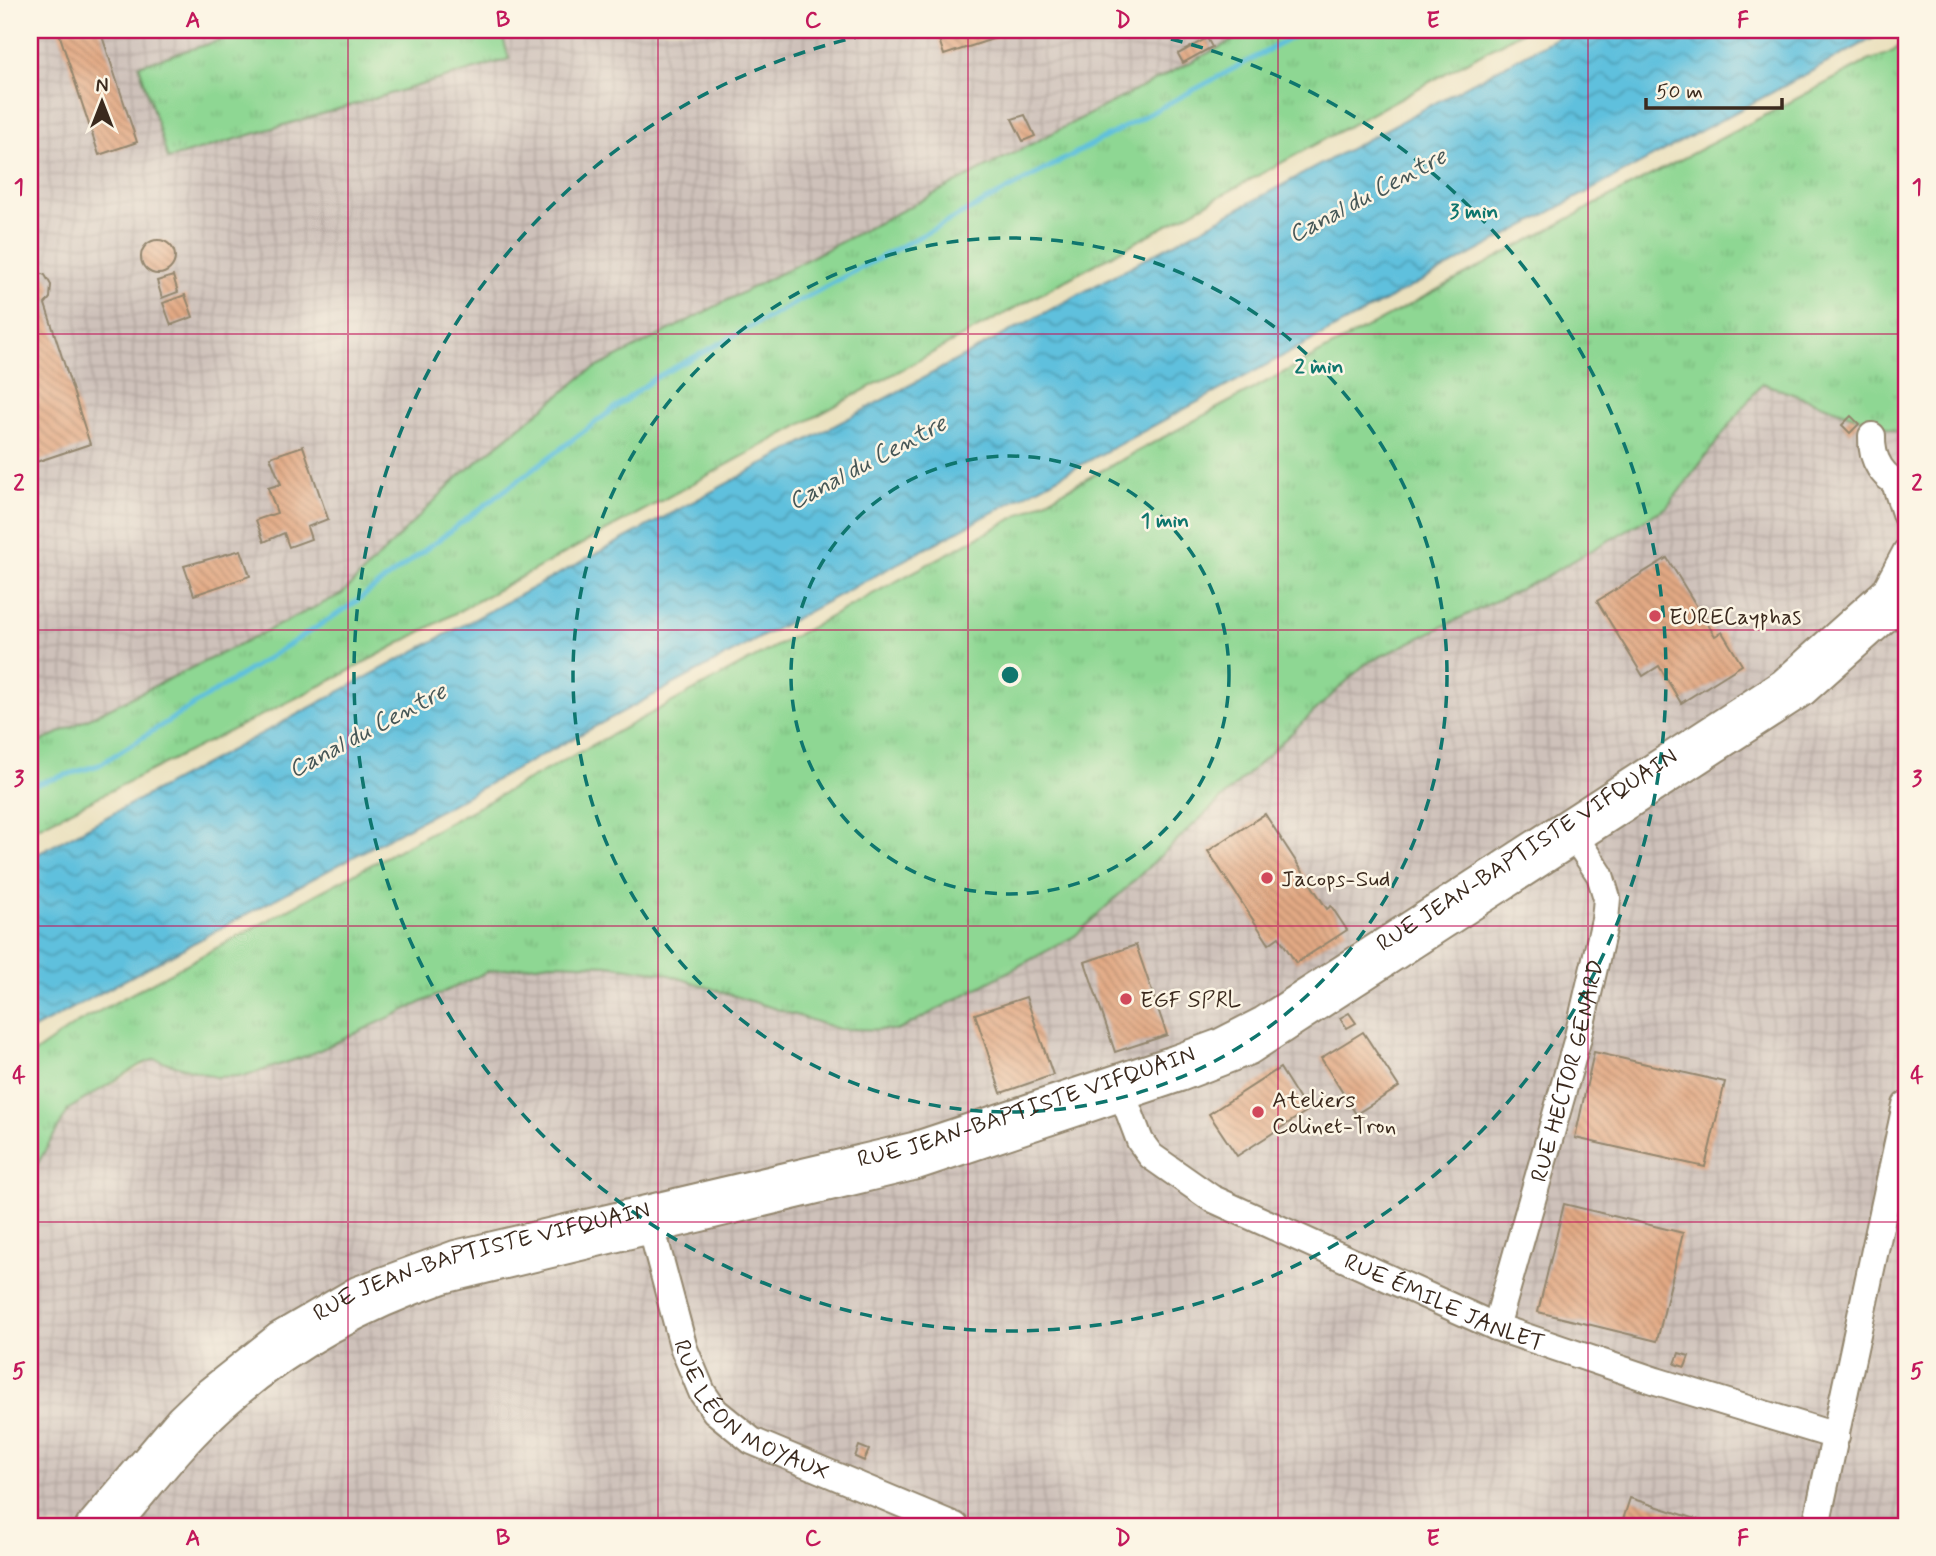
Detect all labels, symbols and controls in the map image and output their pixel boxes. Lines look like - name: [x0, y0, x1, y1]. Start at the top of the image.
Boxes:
- text: A: [185, 6, 201, 36]
- text: B: [496, 6, 511, 36]
- text: C: [805, 6, 822, 36]
- text: D: [1115, 6, 1131, 36]
- text: E: [1426, 6, 1440, 36]
- text: F: [1737, 6, 1749, 36]
- north arrow: [66, 66, 136, 136]
- scale bar: [1646, 66, 1782, 110]
- text: N: [96, 74, 108, 99]
- text: 50 m: [1656, 78, 1703, 106]
- water label: Canal du Centre: [1283, 141, 1453, 251]
- text: 1: [14, 173, 24, 203]
- text: 1: [1912, 173, 1922, 203]
- text: 3 min: [1450, 198, 1498, 226]
- text: 2 min: [1294, 353, 1344, 381]
- water label: Canal du Centre: [783, 408, 953, 518]
- text: 2: [13, 469, 25, 499]
- text: 2: [1911, 469, 1923, 499]
- text: 1 min: [1141, 507, 1189, 535]
- place label: EURECayphas: [1669, 603, 1801, 633]
- marker: EURECayphas: [1647, 608, 1663, 624]
- centre of rings: [998, 663, 1022, 687]
- water label: Canal du Centre: [283, 676, 453, 786]
- street label: RUE JEAN-BAPTISTE VIFQUAIN: [1371, 742, 1684, 959]
- text: 3: [14, 765, 25, 795]
- text: 3: [1912, 765, 1923, 795]
- place label: Jacops-Sud: [1281, 865, 1390, 895]
- marker: Jacops-Sud: [1259, 870, 1275, 886]
- street label: RUE HECTOR GENARD: [1525, 957, 1612, 1186]
- place label: EGF SPRL: [1140, 986, 1242, 1016]
- marker: EGF SPRL: [1118, 991, 1134, 1007]
- street label: RUE JEAN-BAPTISTE VIFQUAIN: [855, 1040, 1199, 1176]
- text: 4: [12, 1061, 26, 1091]
- text: 4: [1910, 1061, 1924, 1091]
- place label: Ateliers Colinet-Tron: [1272, 1086, 1396, 1142]
- marker: Ateliers Colinet-Tron: [1250, 1104, 1266, 1120]
- street label: RUE JEAN-BAPTISTE VIFQUAIN: [308, 1196, 653, 1329]
- street label: RUE ÉMILE JANLET: [1339, 1247, 1548, 1359]
- street label: RUE LÉON MOYAUX: [665, 1337, 833, 1489]
- text: 5: [12, 1357, 26, 1387]
- text: 5: [1910, 1357, 1924, 1387]
- text: A: [185, 1524, 201, 1554]
- text: B: [496, 1524, 511, 1554]
- text: C: [805, 1524, 822, 1554]
- text: D: [1115, 1524, 1131, 1554]
- text: E: [1426, 1524, 1440, 1554]
- text: F: [1737, 1524, 1749, 1554]

